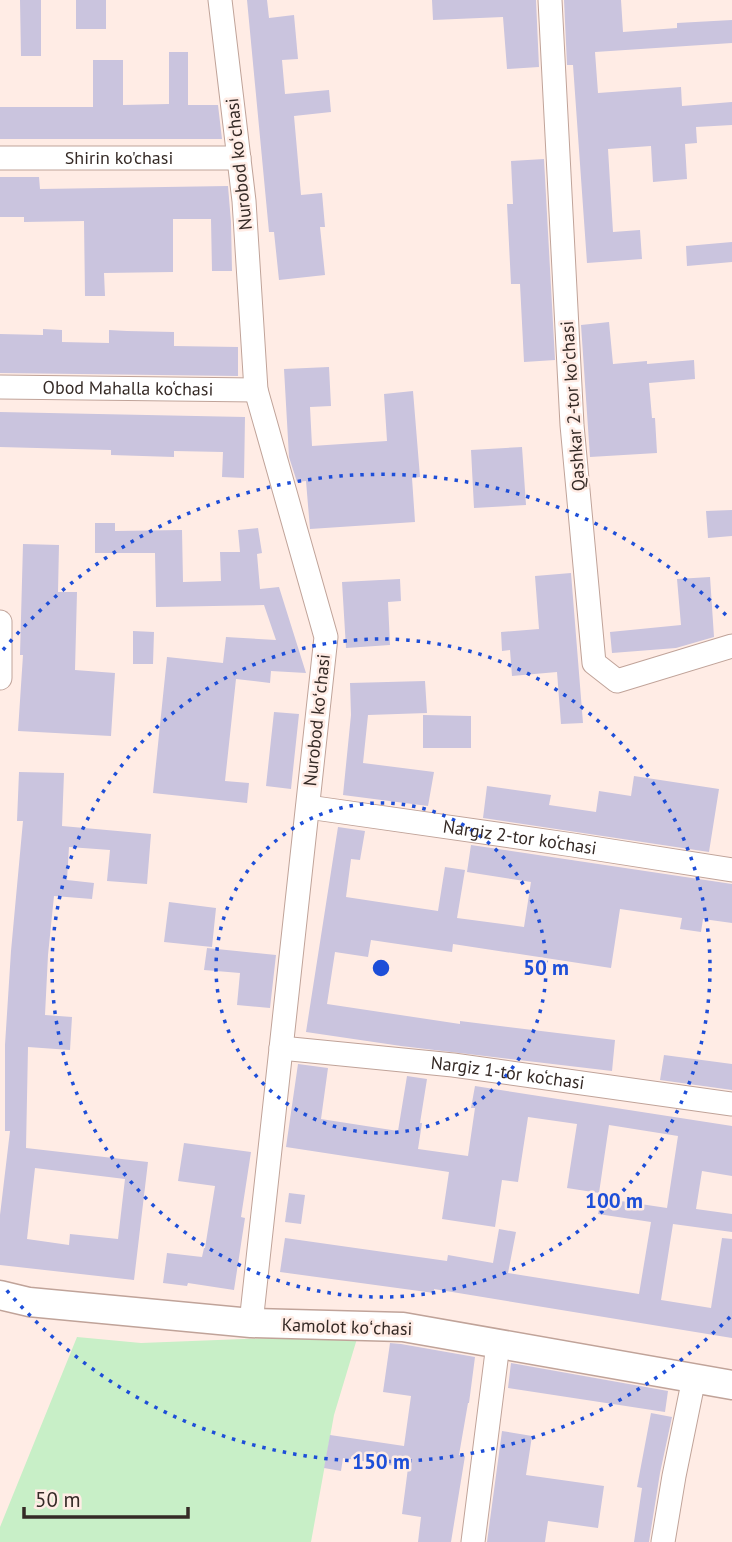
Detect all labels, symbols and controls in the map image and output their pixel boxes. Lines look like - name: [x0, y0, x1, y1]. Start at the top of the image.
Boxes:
- street label: Nurobod koʻchasi: [220, 97, 257, 231]
- street label: Shirin ko'chasi: [65, 146, 173, 169]
- street label: Qashkar 2-tor koʼchasi: [555, 320, 590, 492]
- street label: Obod Mahalla ko‘chasi: [43, 376, 213, 400]
- street label: Nurobod koʻchasi: [298, 653, 335, 787]
- street label: Nargiz 2-tor ko‘chasi: [442, 815, 598, 860]
- text: 50 m: [523, 954, 569, 981]
- centre of rings: [369, 956, 393, 980]
- street label: Nargiz 1-tor ko‘chasi: [430, 1051, 586, 1094]
- text: 100 m: [585, 1187, 643, 1214]
- street label: Kamolot koʻchasi: [281, 1313, 413, 1340]
- text: 150 m: [352, 1448, 410, 1475]
- scale bar: [24, 1476, 189, 1520]
- text: 50 m: [35, 1486, 81, 1513]

